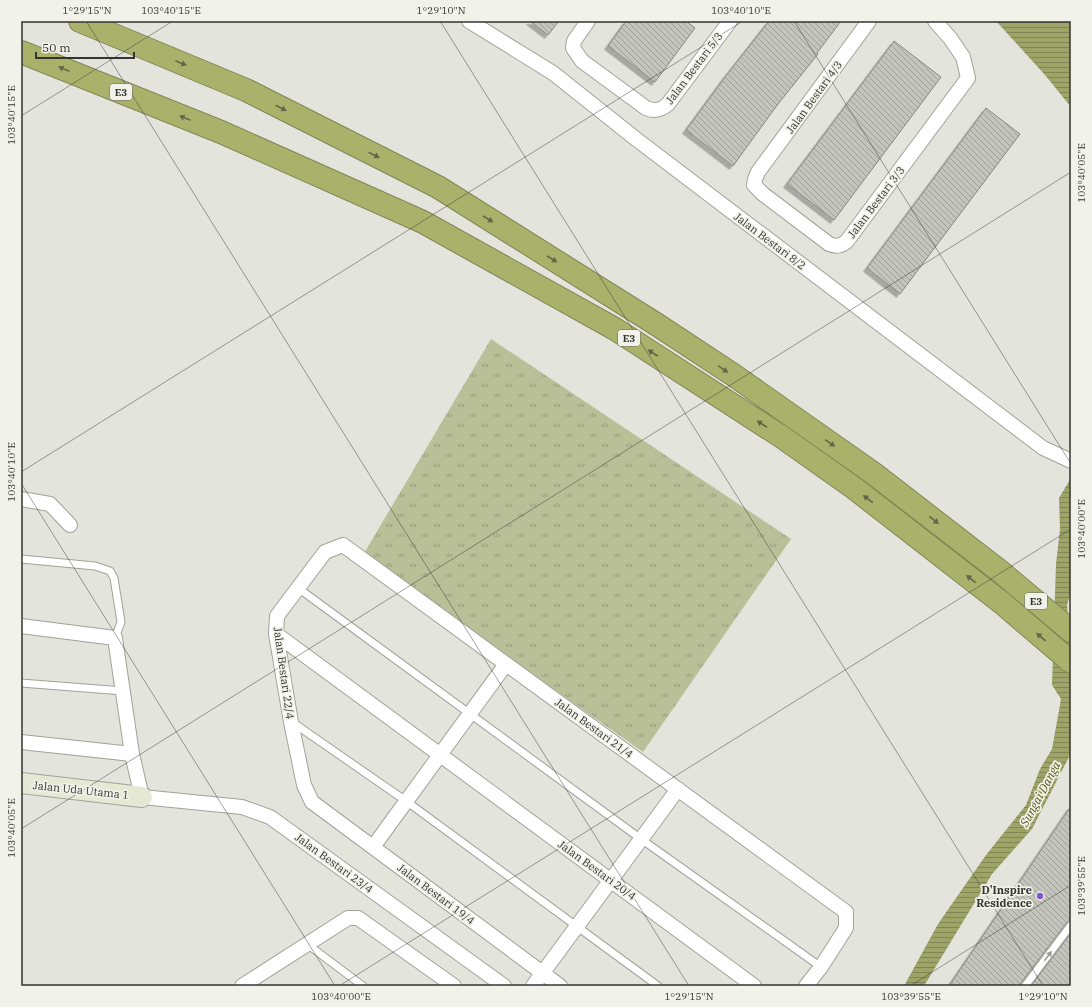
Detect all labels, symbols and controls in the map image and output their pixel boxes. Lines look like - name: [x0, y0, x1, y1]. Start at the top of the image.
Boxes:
- text: 1°29'15"N: [63, 4, 112, 17]
- text: 103°40'15"E: [141, 4, 201, 17]
- text: 1°29'10"N: [417, 4, 466, 17]
- text: 103°40'10"E: [711, 4, 771, 17]
- street label: Jalan Bestari 5/3: [662, 29, 726, 107]
- scale bar: [36, 34, 134, 60]
- text: 50 m: [42, 40, 71, 55]
- street label: Jalan Bestari 4/3: [783, 58, 845, 136]
- one-way arrow: [175, 60, 186, 66]
- one-way arrow: [57, 66, 69, 72]
- road number: E3: [110, 84, 132, 100]
- text: 103°40'15"E: [5, 85, 18, 145]
- one-way arrow: [275, 105, 286, 111]
- one-way arrow: [178, 114, 190, 120]
- text: 103°40'05"E: [1075, 143, 1088, 203]
- one-way arrow: [369, 152, 380, 158]
- street label: Jalan Bestari 3/3: [844, 163, 908, 241]
- street label: Jalan Bestari 8/2: [731, 209, 809, 273]
- one-way arrow: [482, 215, 494, 222]
- one-way arrow: [546, 255, 558, 262]
- road number: E3: [618, 330, 640, 346]
- one-way arrow: [647, 350, 659, 357]
- one-way arrow: [717, 365, 729, 372]
- one-way arrow: [757, 420, 768, 428]
- one-way arrow: [825, 439, 835, 447]
- text: 103°40'10"E: [5, 442, 18, 502]
- one-way arrow: [863, 495, 874, 504]
- text: 103°40'00"E: [1075, 499, 1088, 559]
- one-way arrow: [929, 516, 940, 525]
- one-way arrow: [966, 575, 977, 583]
- road number: E3: [1025, 593, 1047, 609]
- street label: Jalan Bestari 22/4: [271, 626, 297, 720]
- one-way arrow: [1036, 632, 1047, 641]
- street label: Jalan Bestari 21/4: [552, 695, 636, 761]
- water label: Sungai Danga: [1016, 758, 1064, 830]
- street label: Jalan Uda Utama 1: [32, 778, 130, 802]
- text: 103°40'05"E: [5, 798, 18, 858]
- street label: Jalan Bestari 23/4: [292, 830, 376, 896]
- street label: Jalan Bestari 20/4: [555, 837, 639, 903]
- text: 103°39'55"E: [1075, 856, 1088, 916]
- street label: Jalan Bestari 19/4: [395, 860, 478, 928]
- place label: D'Inspire Residence: [976, 883, 1032, 910]
- marker: D'Inspire Residence: [1035, 891, 1045, 901]
- one-way arrow: [1044, 950, 1052, 961]
- text: 103°40'00"E: [311, 990, 371, 1003]
- text: 1°29'15"N: [665, 990, 714, 1003]
- text: 103°39'55"E: [881, 990, 941, 1003]
- text: 1°29'10"N: [1019, 990, 1068, 1003]

